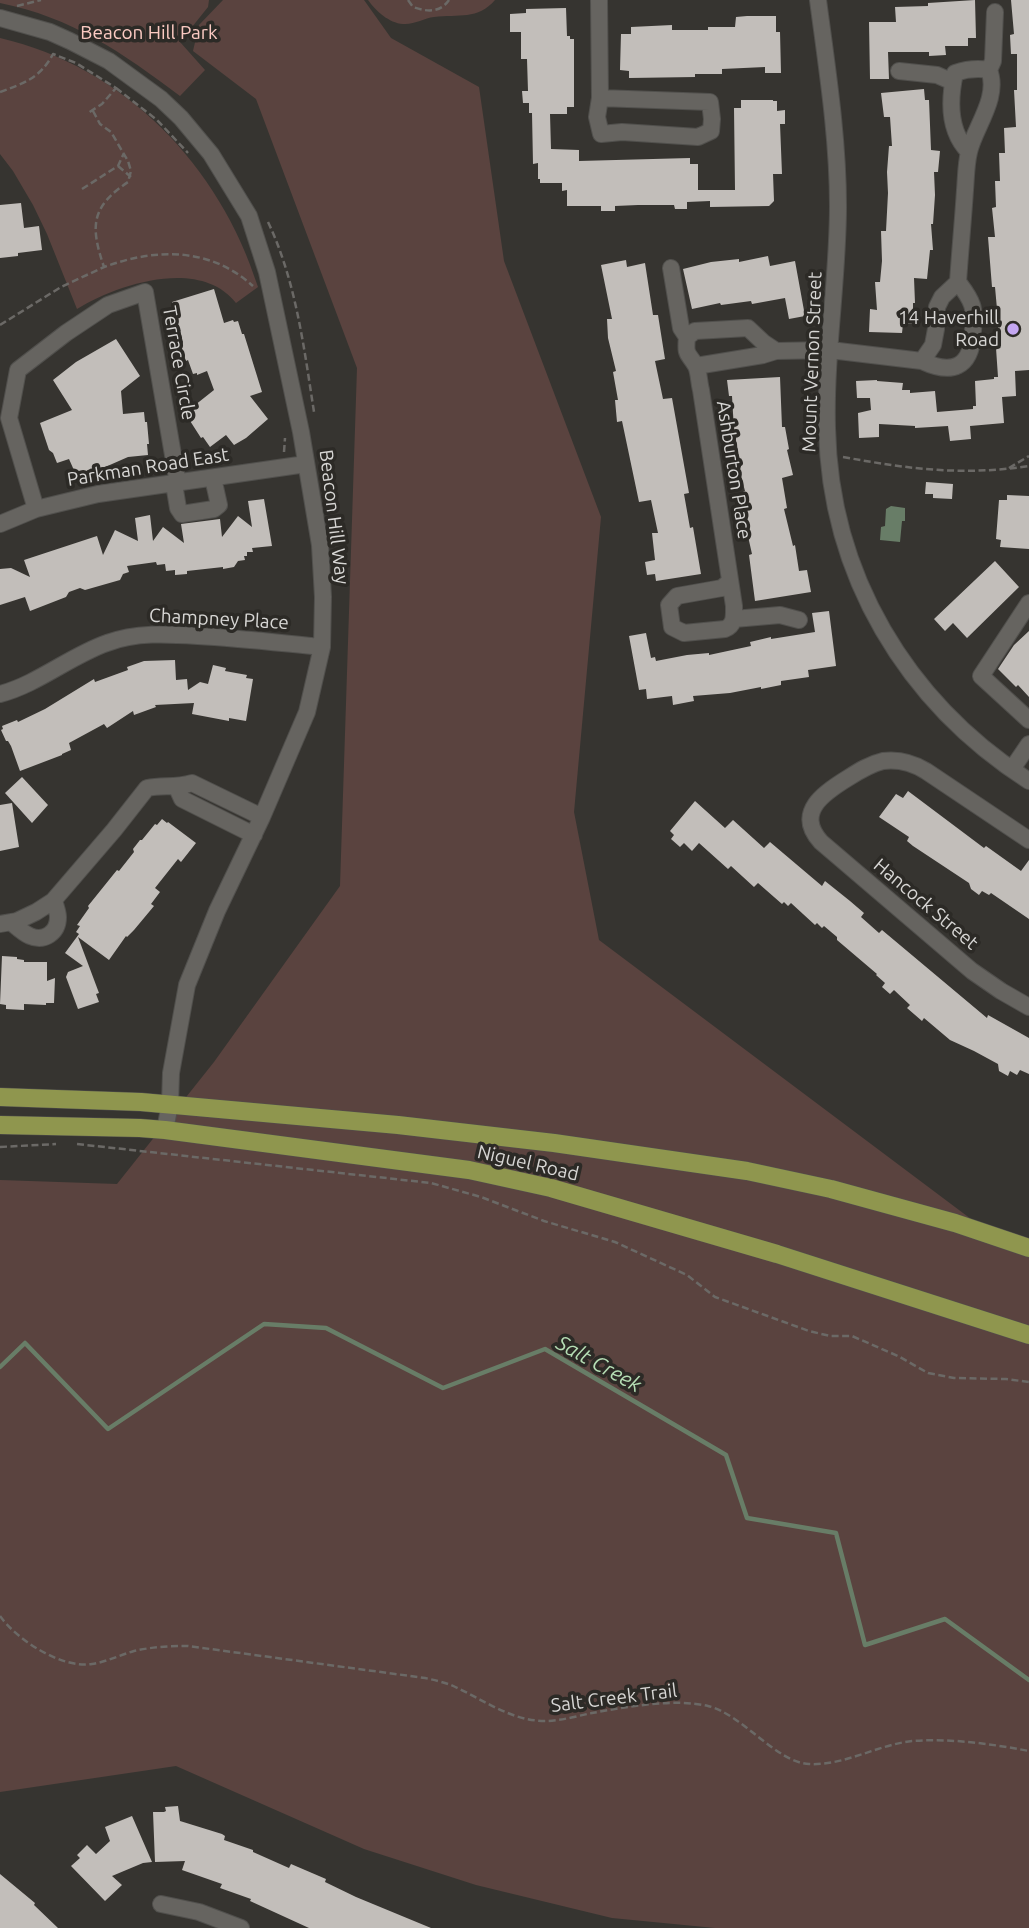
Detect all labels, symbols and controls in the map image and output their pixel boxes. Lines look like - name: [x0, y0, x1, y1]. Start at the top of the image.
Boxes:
- park label: Beacon Hill Park: [80, 22, 218, 44]
- street label: Mount Vernon Street: [797, 271, 827, 453]
- street label: Terrace Circle: [158, 304, 200, 422]
- place label: 14 Haverhill Road: [898, 307, 999, 351]
- marker: 14 Haverhill Road: [1005, 321, 1021, 337]
- street label: Ashburton Place: [712, 399, 756, 541]
- street label: Parkman Road East: [66, 443, 230, 491]
- street label: Beacon Hill Way: [314, 448, 354, 586]
- street label: Champney Place: [148, 604, 290, 634]
- street label: Hancock Street: [869, 854, 983, 954]
- street label: Niguel Road: [475, 1140, 581, 1186]
- water label: Salt Creek: [552, 1330, 646, 1398]
- street label: Salt Creek Trail: [550, 1679, 678, 1717]

